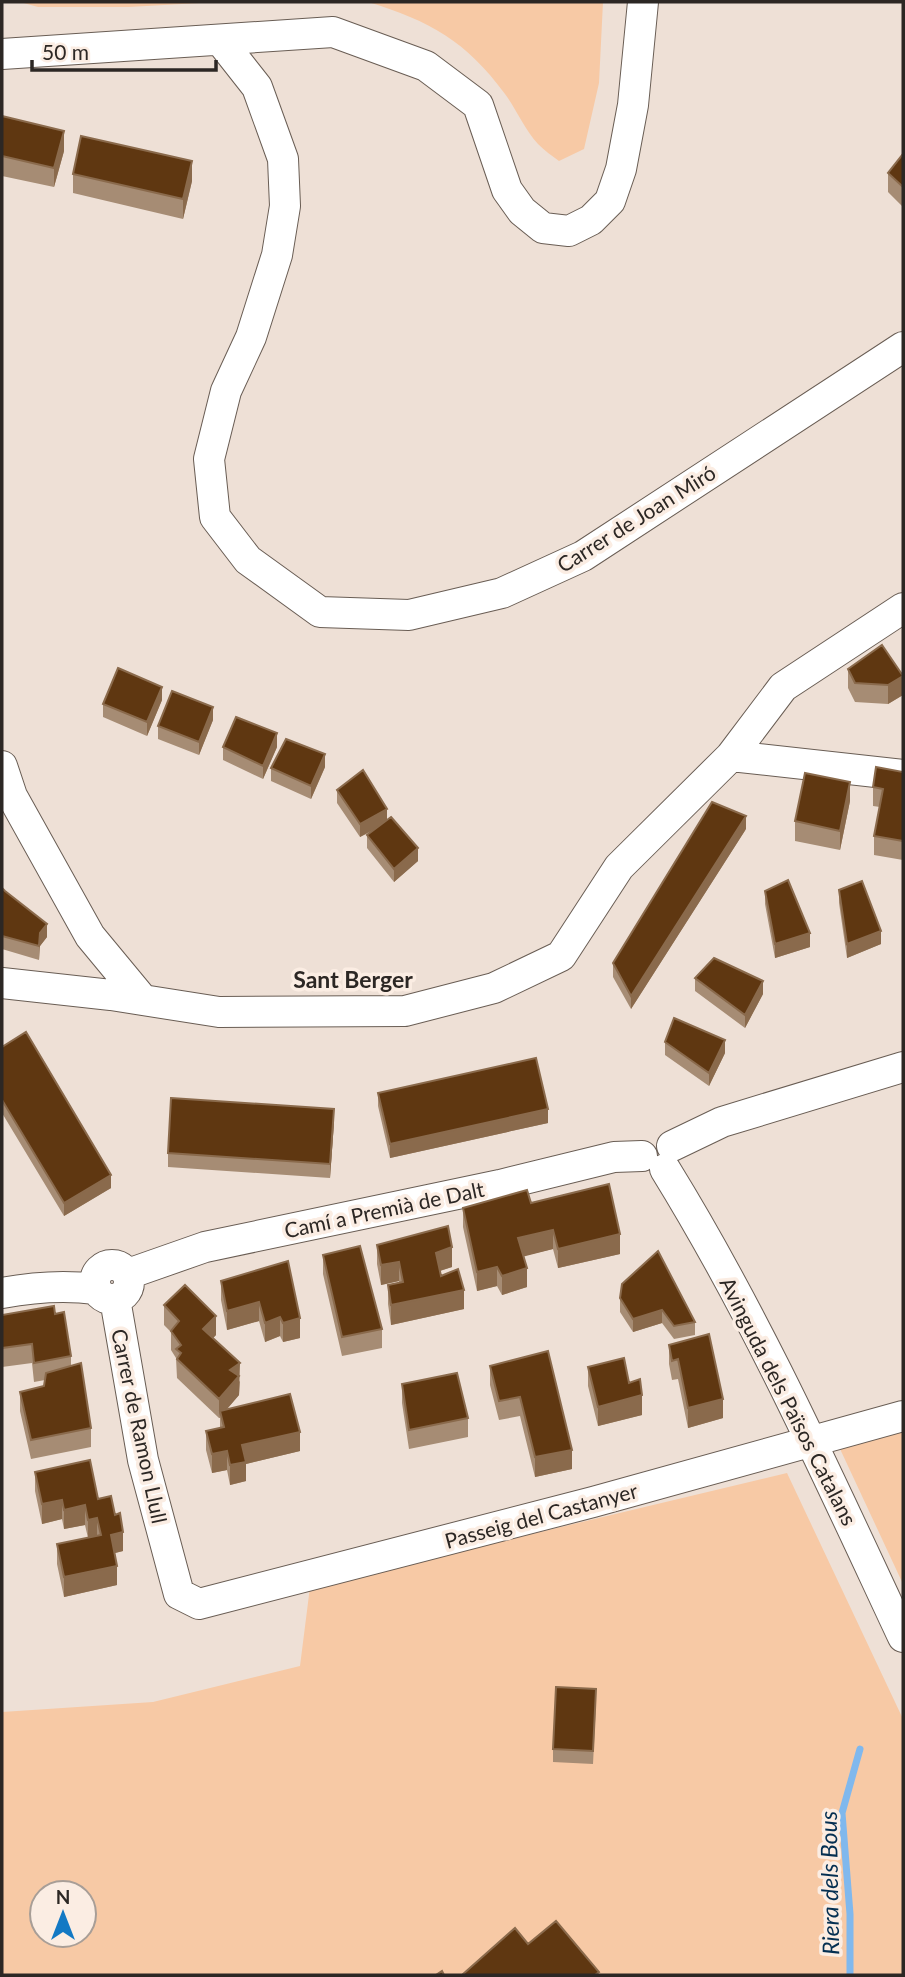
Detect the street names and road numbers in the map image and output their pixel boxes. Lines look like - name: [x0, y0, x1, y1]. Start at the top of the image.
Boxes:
- street label: Carrer de Joan Miró: [552, 459, 720, 577]
- street label: Camí a Premià de Dalt: [282, 1176, 487, 1242]
- street label: Avinguda dels Països Catalans: [715, 1273, 863, 1529]
- street label: Carrer de Ramon Llull: [107, 1326, 173, 1526]
- street label: Passeig del Castanyer: [442, 1477, 641, 1553]

